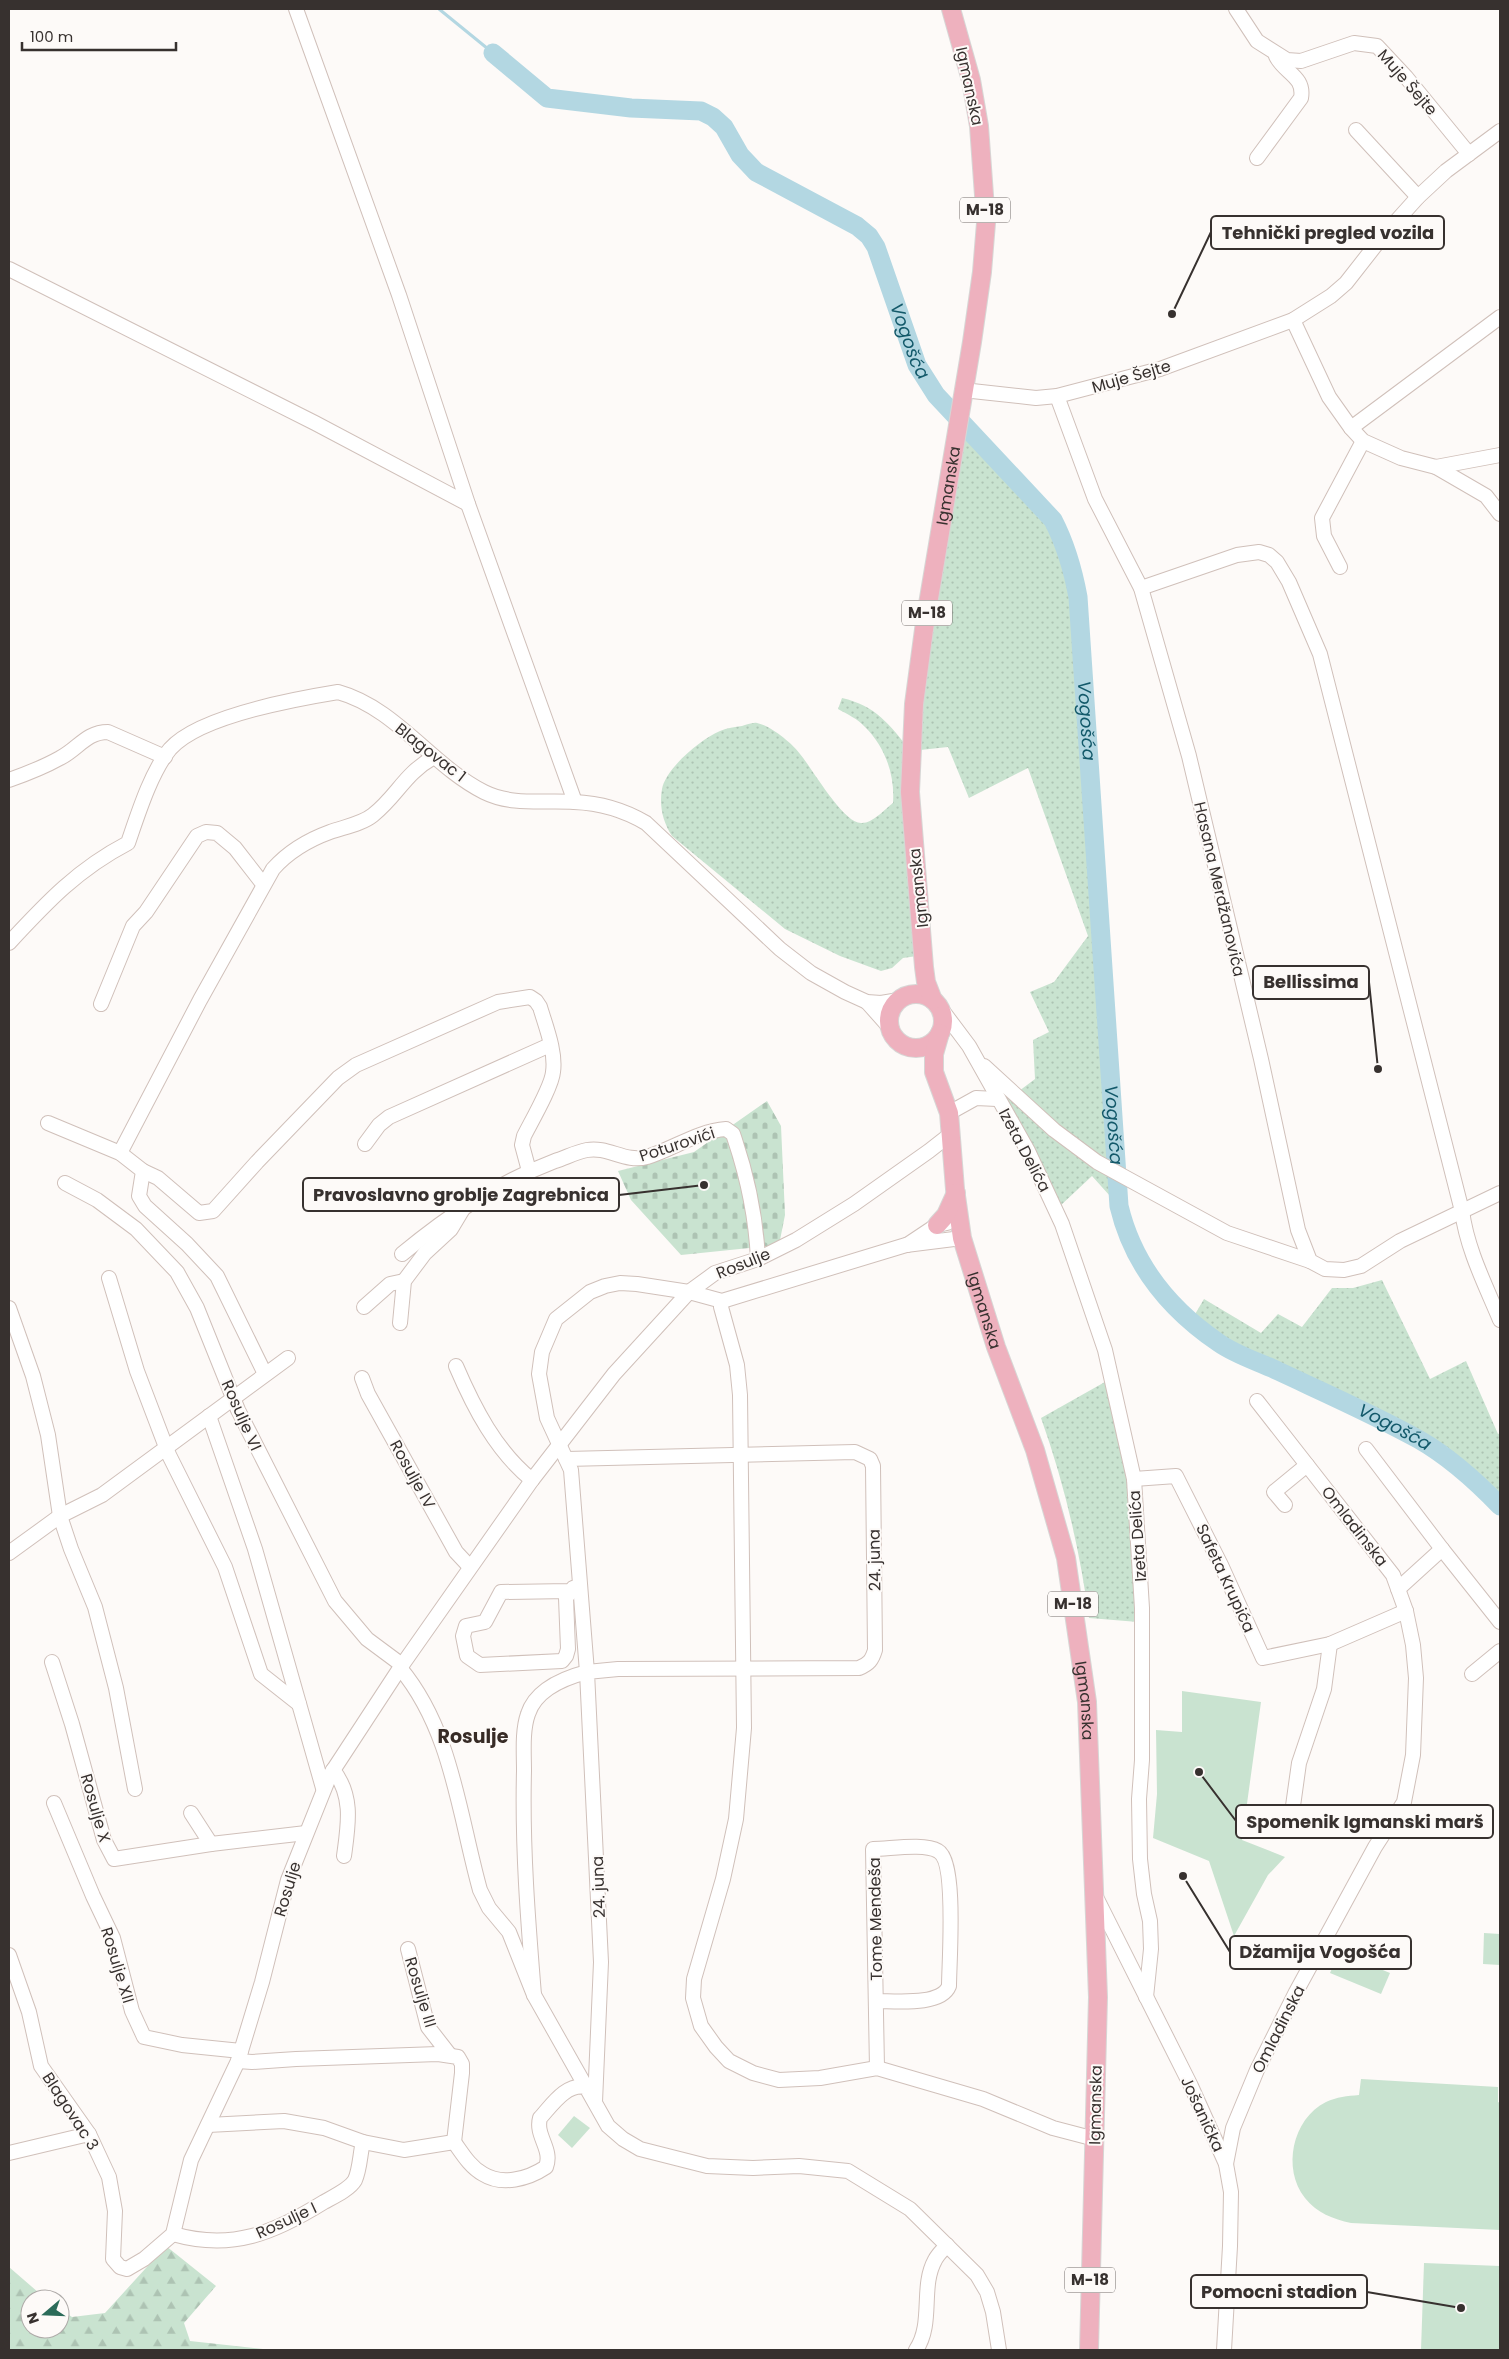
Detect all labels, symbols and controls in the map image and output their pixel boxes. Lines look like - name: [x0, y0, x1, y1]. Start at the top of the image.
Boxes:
- scale bar: [22, 20, 176, 52]
- text: 100 m: [30, 26, 73, 47]
- street label: Muje Šejte: [1372, 44, 1443, 121]
- street label: Igmanska: [950, 45, 989, 127]
- road number: M-18: [960, 198, 1010, 222]
- callout: Tehnički pregled vozila: [1211, 216, 1444, 249]
- text: Tehnički pregled vozila: [1222, 220, 1434, 245]
- water label: Vogošća: [884, 299, 936, 384]
- street label: Muje Šejte: [1089, 354, 1173, 399]
- street label: Igmanska: [930, 445, 966, 527]
- road number: M-18: [902, 600, 952, 626]
- water label: Vogošća: [1072, 680, 1102, 761]
- street label: Blagovac 1: [390, 717, 471, 787]
- street label: Hasana Merdžanovića: [1188, 799, 1251, 979]
- street label: Igmanska: [903, 847, 934, 929]
- callout: Bellissima: [1253, 966, 1369, 999]
- text: Bellissima: [1263, 969, 1359, 994]
- water label: Vogošća: [1099, 1084, 1129, 1166]
- street label: Izeta Delića: [993, 1104, 1056, 1196]
- street label: Poturovići: [636, 1121, 718, 1168]
- callout: Pravoslavno groblje Zagrebnica: [303, 1178, 619, 1211]
- text: Pravoslavno groblje Zagrebnica: [313, 1182, 609, 1207]
- street label: Rosulje: [713, 1242, 774, 1285]
- street label: Igmanska: [961, 1269, 1007, 1352]
- street label: Rosulje VI: [216, 1376, 267, 1454]
- water label: Vogošća: [1354, 1397, 1437, 1456]
- street label: Rosulje IV: [384, 1436, 441, 1513]
- street label: Omladinska: [1316, 1481, 1393, 1571]
- street label: Izeta Delića: [1123, 1489, 1152, 1582]
- street label: Safeta Krupića: [1190, 1520, 1261, 1636]
- street label: 24. juna: [862, 1529, 887, 1591]
- road number: M-18: [1048, 1592, 1098, 1616]
- street label: Igmanska: [1069, 1660, 1099, 1741]
- district label: Rosulje: [438, 1723, 509, 1750]
- street label: Rosulje X: [75, 1771, 116, 1845]
- callout: Spomenik Igmanski marš: [1236, 1805, 1493, 1838]
- text: Spomenik Igmanski marš: [1246, 1809, 1484, 1834]
- street label: 24. juna: [586, 1856, 611, 1918]
- street label: Tome Mendeša: [863, 1857, 888, 1981]
- street label: Rosulje: [268, 1859, 307, 1919]
- street label: Rosulje XII: [95, 1924, 140, 2006]
- callout: Džamija Vogošća: [1230, 1936, 1411, 1969]
- text: Džamija Vogošća: [1239, 1939, 1401, 1964]
- street label: Rosulje III: [399, 1954, 442, 2030]
- street label: Omladinska: [1246, 1981, 1311, 2077]
- street label: Igmanska: [1083, 2065, 1108, 2145]
- street label: Blagovac 3: [37, 2068, 104, 2155]
- street label: Jošanička: [1175, 2073, 1230, 2156]
- street label: Rosulje I: [252, 2196, 320, 2245]
- road number: M-18: [1065, 2268, 1115, 2292]
- callout: Pomocni stadion: [1191, 2275, 1367, 2308]
- text: Pomocni stadion: [1201, 2279, 1357, 2304]
- north arrow: [20, 2289, 70, 2339]
- text: N: [22, 2310, 44, 2326]

